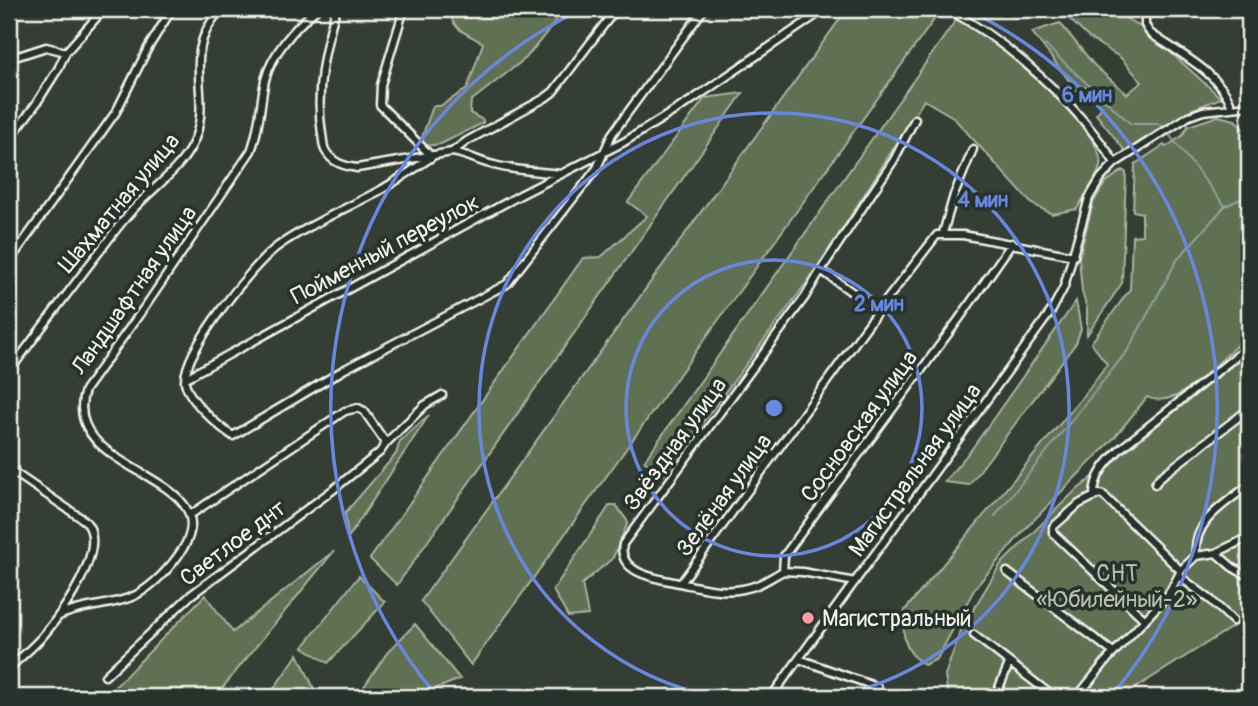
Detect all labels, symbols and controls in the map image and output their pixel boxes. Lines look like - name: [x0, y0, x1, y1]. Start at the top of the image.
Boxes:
- text: 6 мин: [1062, 82, 1112, 109]
- street label: Шахматная улица: [52, 127, 186, 279]
- street label: Пойменный переулок: [286, 187, 484, 311]
- text: 4 мин: [958, 187, 1008, 214]
- street label: Ландшафтная улица: [64, 200, 203, 381]
- text: 2 мин: [854, 291, 904, 318]
- street label: Сосновская улица: [794, 344, 924, 508]
- street label: Звёздная улица: [617, 372, 733, 516]
- street label: Магистральная улица: [842, 378, 988, 562]
- centre of rings: [762, 396, 786, 420]
- street label: Зелёная улица: [670, 428, 778, 562]
- street label: Светлое днт: [174, 493, 292, 592]
- park label: СНТ «Юбилейный-2»: [1037, 559, 1198, 614]
- place label: Магистральный: [822, 604, 972, 633]
- marker: Магистральный: [800, 610, 816, 626]

